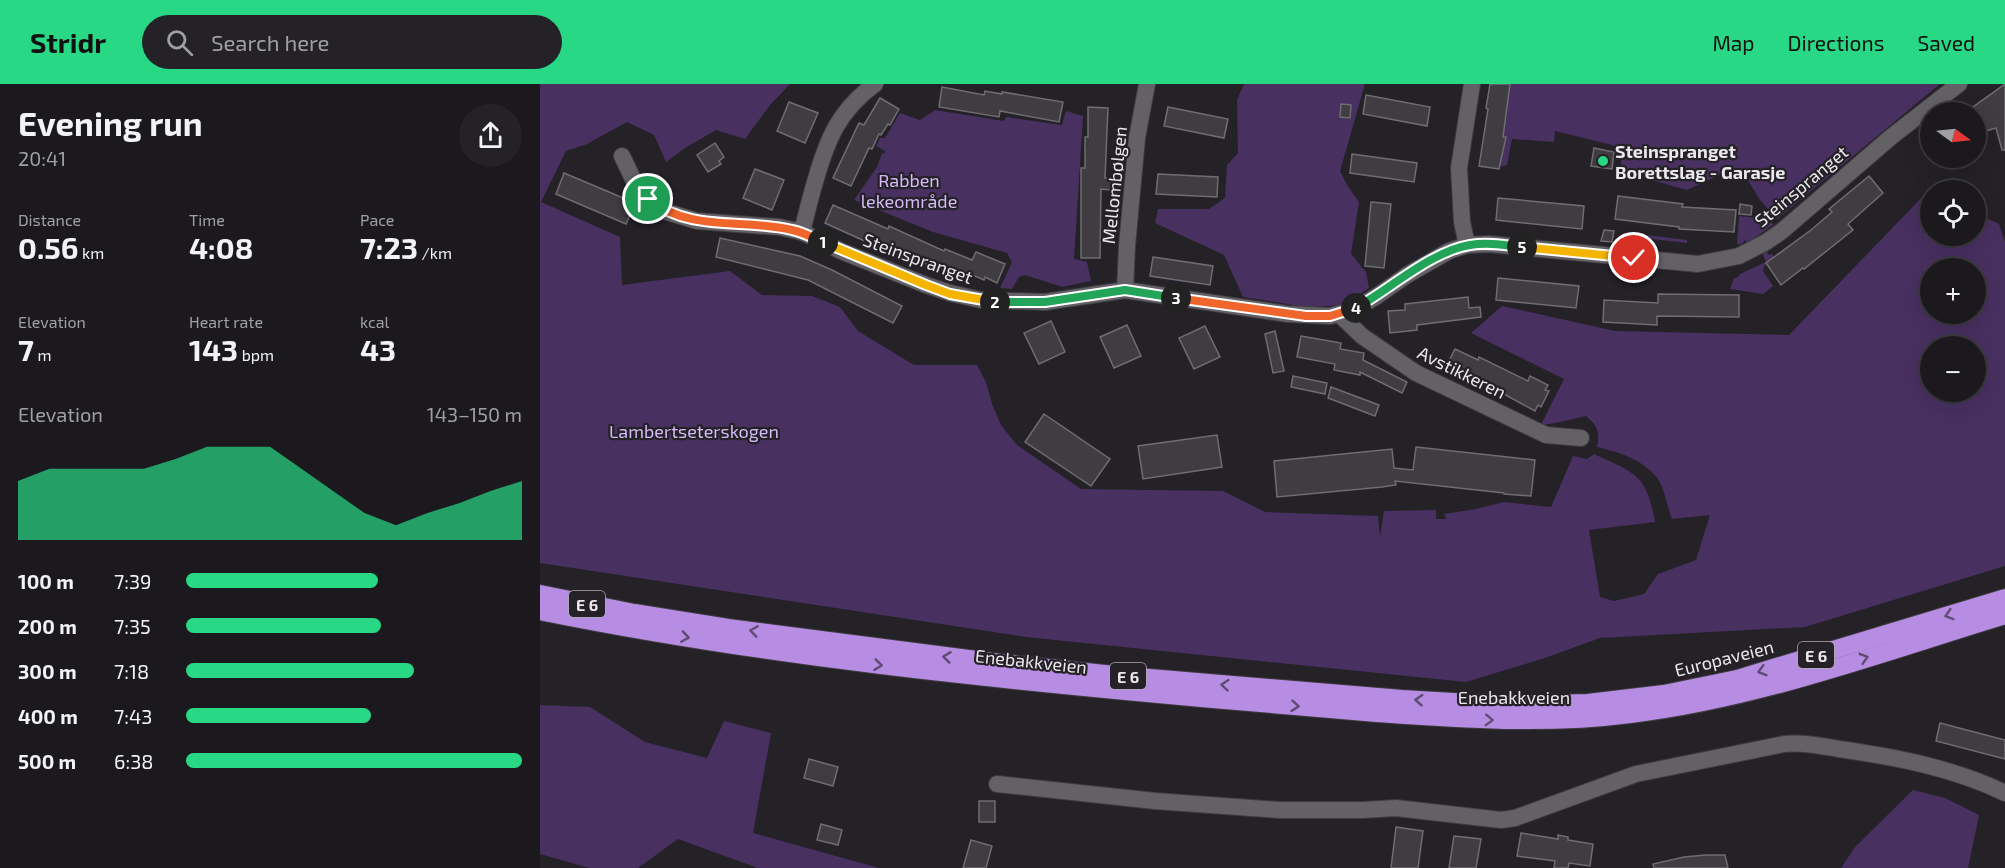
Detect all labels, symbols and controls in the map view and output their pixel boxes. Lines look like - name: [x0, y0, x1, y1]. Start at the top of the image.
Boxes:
- search box: [142, 15, 562, 69]
- text: Stridr: [30, 25, 106, 59]
- icon: search: [163, 26, 196, 59]
- text: Search here: [211, 29, 329, 55]
- text: Map: [1712, 30, 1755, 55]
- text: Directions: [1788, 30, 1884, 55]
- text: Saved: [1917, 30, 1975, 55]
- north arrow: [1920, 102, 1986, 168]
- map controls: [1920, 102, 1986, 402]
- text: Evening run: [18, 103, 203, 143]
- button: share: [459, 104, 522, 167]
- street label: Mellombølgen: [1097, 125, 1131, 245]
- place label: Steinspranget Borettslag - Garasje: [1615, 140, 1786, 183]
- street label: Steinspranget: [1750, 140, 1852, 231]
- text: 20:41: [18, 146, 66, 170]
- marker: Steinspranget Borettslag - Garasje: [1596, 154, 1610, 168]
- park label: Rabben lekeområde: [861, 169, 957, 212]
- pin: [622, 173, 673, 224]
- button: locate: [1920, 180, 1986, 246]
- icon: arrive: [631, 182, 664, 215]
- text: Distance: [18, 210, 81, 229]
- text: Time: [189, 210, 225, 229]
- text: Pace: [360, 210, 394, 229]
- pin: 1: [808, 227, 838, 257]
- street label: Steinspranget: [860, 228, 976, 288]
- text: 0.56: [18, 229, 79, 265]
- text: 4:08: [189, 229, 253, 265]
- text: 7:23: [360, 229, 418, 265]
- text: 1: [820, 232, 826, 251]
- pin: 5: [1507, 232, 1537, 262]
- pin: [1608, 232, 1659, 283]
- text: 5: [1518, 237, 1526, 256]
- icon: check: [1617, 241, 1650, 274]
- text: km: [79, 243, 104, 262]
- text: /km: [418, 243, 452, 262]
- button: +: [1920, 258, 1986, 324]
- pin: 3: [1161, 283, 1191, 313]
- pin: 2: [980, 287, 1010, 317]
- text: 3: [1171, 288, 1181, 307]
- text: 2: [990, 292, 1000, 311]
- pin: 4: [1341, 293, 1371, 323]
- text: 4: [1351, 298, 1361, 317]
- text: Elevation: [18, 312, 86, 331]
- text: Heart rate: [189, 312, 263, 331]
- text: kcal: [360, 312, 389, 331]
- text: 7: [18, 331, 34, 367]
- text: 143: [189, 331, 238, 367]
- text: 43: [360, 331, 396, 367]
- button: −: [1920, 336, 1986, 402]
- street label: Avstikkeren: [1414, 341, 1510, 403]
- text: m: [34, 345, 51, 364]
- text: bpm: [238, 345, 274, 364]
- text: Elevation: [18, 402, 103, 426]
- text: 143–150 m: [427, 402, 522, 426]
- park label: Lambertseterskogen: [609, 420, 779, 442]
- text: 100 m: [18, 569, 74, 593]
- text: 7:39: [114, 569, 152, 593]
- road number: E 6: [569, 591, 605, 617]
- one-way arrow: [1944, 608, 1955, 621]
- text: 200 m: [18, 614, 77, 638]
- text: 7:35: [114, 614, 151, 638]
- one-way arrow: [749, 626, 758, 638]
- one-way arrow: [680, 631, 689, 643]
- street label: Europaveien: [1672, 635, 1776, 681]
- road number: E 6: [1798, 642, 1834, 668]
- street label: Enebakkveien: [974, 644, 1088, 678]
- one-way arrow: [942, 651, 952, 663]
- one-way arrow: [1858, 653, 1869, 665]
- one-way arrow: [873, 658, 882, 670]
- text: 300 m: [18, 659, 77, 683]
- text: 7:18: [114, 659, 149, 683]
- road number: E 6: [1110, 663, 1146, 689]
- one-way arrow: [1757, 664, 1768, 676]
- one-way arrow: [1220, 679, 1229, 692]
- street label: Enebakkveien: [1458, 686, 1570, 708]
- one-way arrow: [1414, 694, 1423, 707]
- one-way arrow: [1290, 699, 1299, 712]
- text: 400 m: [18, 704, 78, 728]
- text: 7:43: [114, 704, 152, 728]
- one-way arrow: [1485, 714, 1494, 726]
- text: 500 m: [18, 749, 76, 773]
- text: 6:38: [114, 749, 153, 773]

